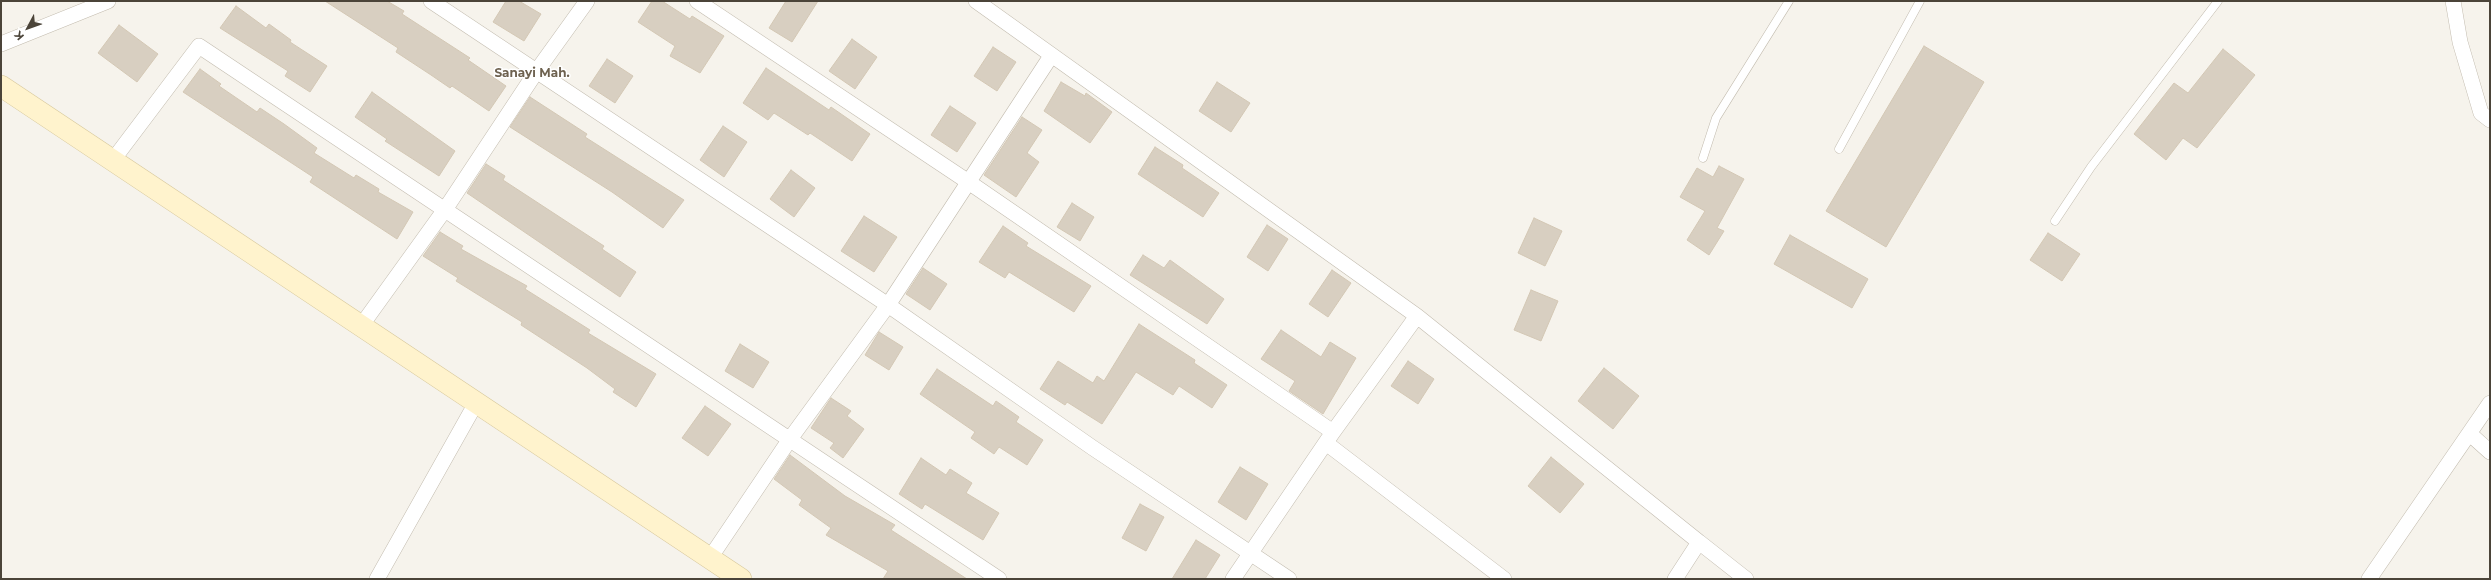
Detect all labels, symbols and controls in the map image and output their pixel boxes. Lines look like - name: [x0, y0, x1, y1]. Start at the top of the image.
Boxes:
- north arrow: [8, 8, 48, 48]
- text: K: [11, 28, 27, 44]
- district label: Sanayi Mah.: [494, 66, 570, 80]

